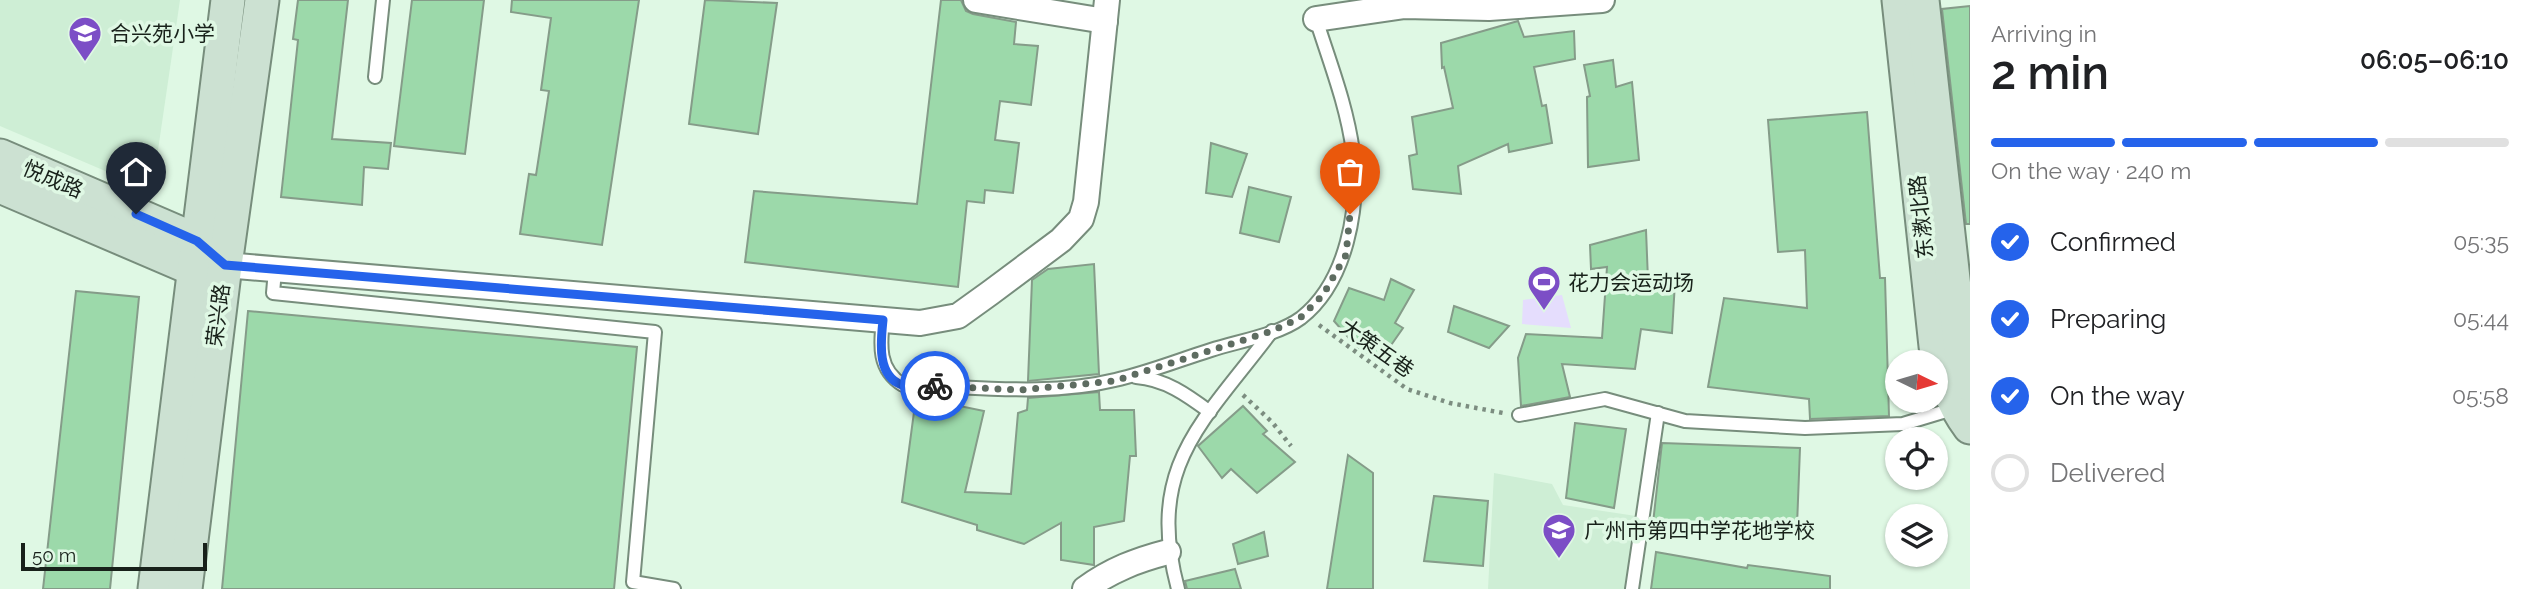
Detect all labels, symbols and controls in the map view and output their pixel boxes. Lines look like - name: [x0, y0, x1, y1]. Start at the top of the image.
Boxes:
- school or university icon: 合兴苑小学: [66, 14, 104, 63]
- text: Arriving in: [1991, 20, 2097, 47]
- place label: 合兴苑小学: [110, 21, 215, 46]
- text: 06:05–06:10: [2360, 45, 2509, 75]
- text: 2 min: [1991, 46, 2109, 100]
- pin: [106, 142, 166, 214]
- pin: [1320, 142, 1380, 214]
- icon: home: [117, 153, 155, 191]
- icon: bag: [1331, 153, 1369, 191]
- street label: 悦成路: [19, 155, 87, 203]
- text: On the way · 240 m: [1991, 157, 2191, 184]
- street label: 东漖北路: [1904, 174, 1938, 260]
- icon: check: [1991, 223, 2029, 261]
- text: Confirmed: [2050, 227, 2176, 257]
- text: 05:35: [2453, 228, 2509, 255]
- sports icon: 花力会运动场: [1525, 263, 1563, 312]
- place label: 花力会运动场: [1568, 270, 1694, 295]
- street label: 荣兴路: [202, 282, 234, 348]
- icon: check: [1991, 300, 2029, 338]
- text: Preparing: [2050, 304, 2166, 334]
- text: 05:44: [2453, 305, 2509, 332]
- street label: 大策五巷: [1335, 314, 1419, 382]
- north arrow: [1885, 350, 1948, 413]
- map controls: [1885, 350, 1948, 567]
- courier: [900, 351, 970, 421]
- icon: bike: [916, 367, 954, 405]
- icon: check: [1991, 377, 2029, 415]
- text: On the way: [2050, 381, 2185, 411]
- text: 05:58: [2452, 382, 2509, 409]
- button: locate: [1885, 427, 1948, 490]
- text: Delivered: [2050, 458, 2165, 488]
- button: layers: [1885, 504, 1948, 567]
- school or university icon: 广州市第四中学花地学校: [1540, 511, 1578, 560]
- place label: 广州市第四中学花地学校: [1584, 518, 1815, 543]
- scale bar: [21, 540, 206, 572]
- text: 50 m: [32, 544, 76, 566]

